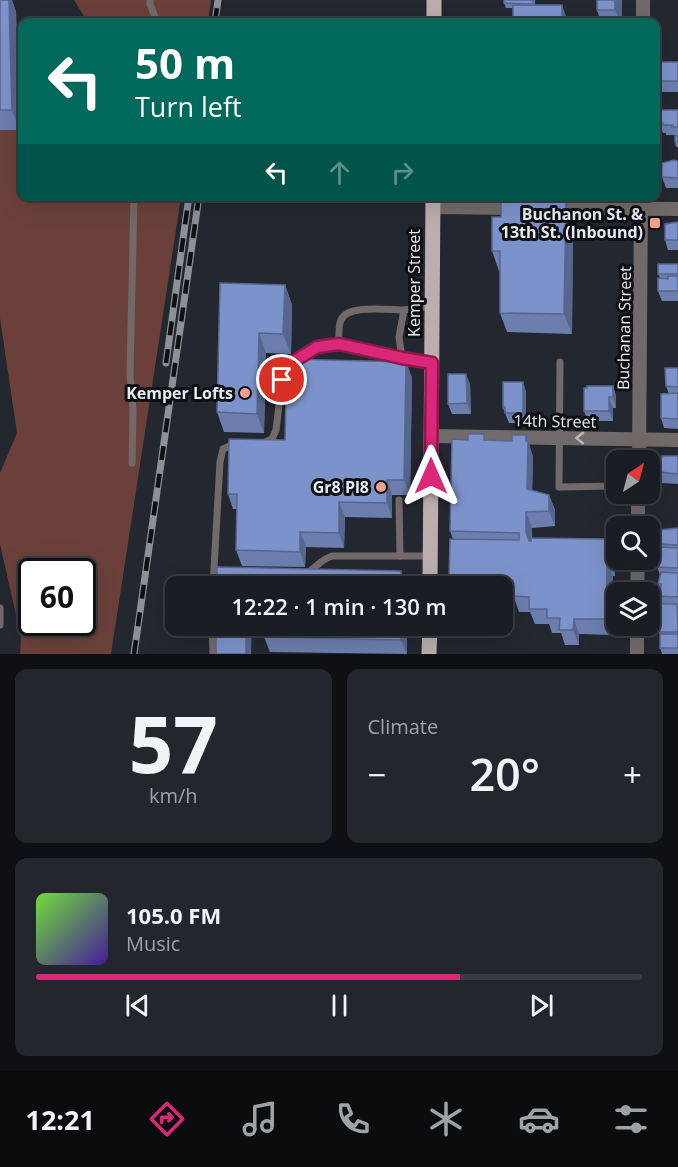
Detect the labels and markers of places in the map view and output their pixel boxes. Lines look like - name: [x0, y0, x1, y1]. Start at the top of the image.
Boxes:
- place label: Buchanon St. & 13th St. (Inbound): [501, 203, 643, 243]
- marker: Buchanon St. & 13th St. (Inbound): [648, 216, 662, 230]
- pin: [256, 354, 307, 405]
- place label: Kemper Lofts: [126, 382, 233, 404]
- marker: Kemper Lofts: [238, 386, 252, 400]
- place label: Gr8 Pl8: [313, 476, 369, 498]
- marker: Gr8 Pl8: [374, 480, 388, 494]

